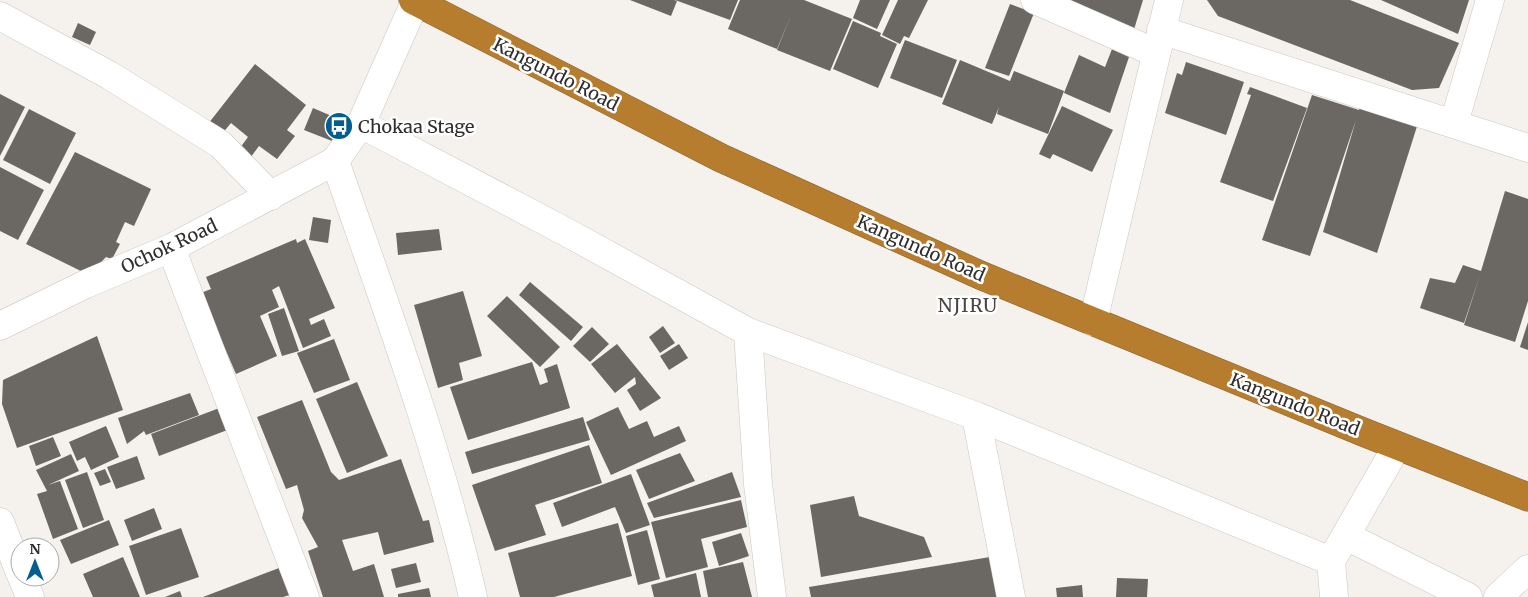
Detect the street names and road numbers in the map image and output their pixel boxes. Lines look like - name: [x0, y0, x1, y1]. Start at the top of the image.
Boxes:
- street label: Kangundo Road: [489, 32, 623, 116]
- street label: Kangundo Road: [853, 209, 989, 287]
- street label: Ochok Road: [117, 214, 221, 278]
- street label: Kangundo Road: [1227, 368, 1363, 441]

